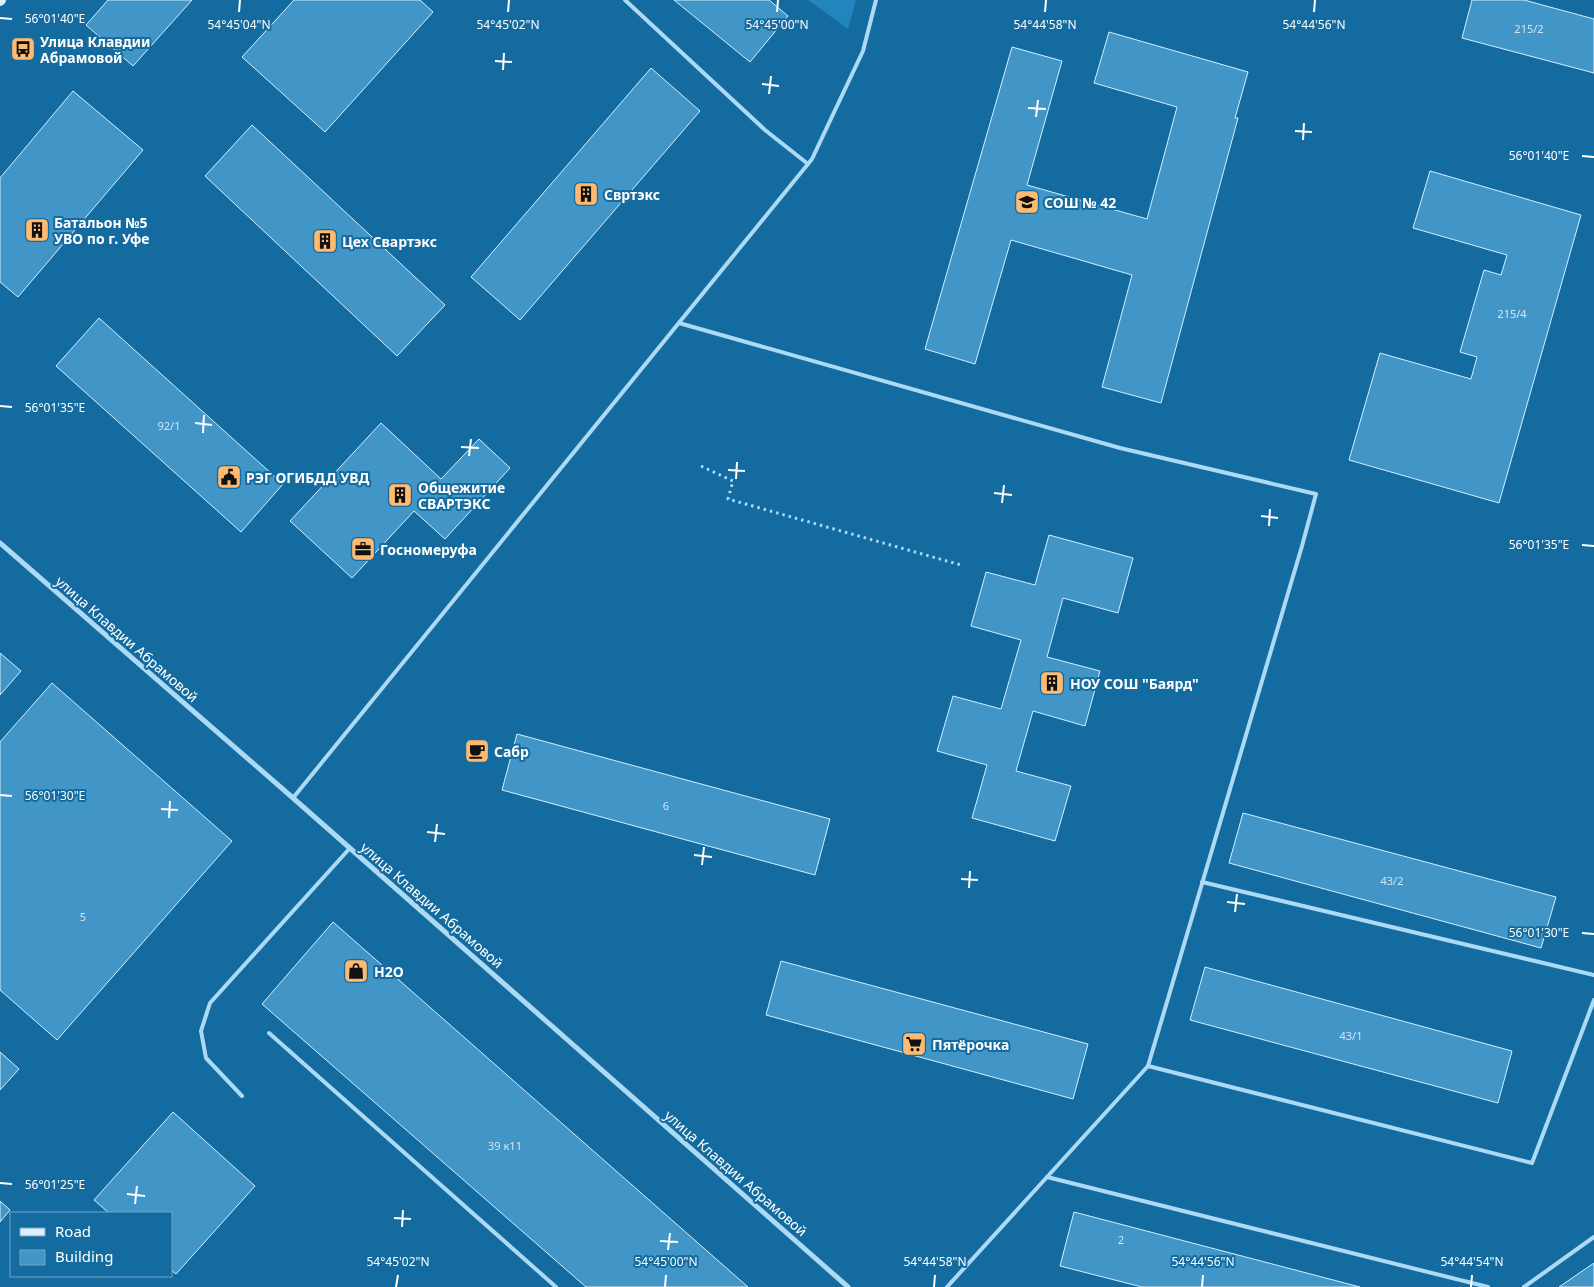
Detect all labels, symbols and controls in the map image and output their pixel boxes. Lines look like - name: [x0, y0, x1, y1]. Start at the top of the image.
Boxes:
- text: 56°01'40"E: [25, 10, 85, 27]
- text: 54°45'04"N: [207, 16, 271, 33]
- text: 54°45'02"N: [476, 16, 540, 33]
- text: 54°45'00"N: [745, 16, 809, 33]
- text: 54°44'58"N: [1013, 16, 1077, 33]
- text: 54°44'56"N: [1282, 16, 1346, 33]
- house number: 215/2: [1514, 21, 1544, 36]
- place label: Улица Клавдии Абрамовой: [40, 32, 150, 67]
- bus stop icon: Улица Клавдии Абрамовой: [10, 36, 36, 62]
- text: 56°01'40"E: [1509, 147, 1569, 164]
- building icon: Свртэкс: [573, 181, 599, 207]
- place label: Свртэкс: [604, 185, 660, 204]
- school or university icon: СОШ № 42: [1014, 189, 1040, 215]
- place label: СОШ № 42: [1044, 193, 1116, 212]
- place label: Батальон №5 УВО по г. Уфе: [54, 213, 149, 248]
- building icon: Батальон №5 УВО по г. Уфе: [24, 217, 50, 243]
- building icon: Цех Свартэкс: [312, 228, 338, 254]
- place label: Цех Свартэкс: [342, 232, 437, 251]
- house number: 215/4: [1497, 306, 1527, 321]
- text: 56°01'35"E: [25, 399, 85, 416]
- house number: 92/1: [158, 418, 180, 433]
- public building icon: РЭГ ОГИБДД УВД: [216, 464, 242, 490]
- place label: РЭГ ОГИБДД УВД: [246, 468, 370, 487]
- place label: Общежитие СВАРТЭКС: [418, 478, 505, 513]
- building icon: Общежитие СВАРТЭКС: [387, 482, 413, 508]
- office icon: Госномеруфа: [350, 536, 376, 562]
- text: 56°01'35"E: [1509, 536, 1569, 553]
- place label: Госномеруфа: [380, 540, 477, 559]
- street label: улица Клавдии Абрамовой: [52, 572, 202, 706]
- building icon: НОУ СОШ "Баярд": [1039, 670, 1065, 696]
- place label: НОУ СОШ "Баярд": [1070, 674, 1199, 693]
- cafe icon: Сабр: [464, 738, 490, 764]
- place label: Сабр: [494, 742, 529, 761]
- text: 56°01'30"E: [25, 787, 85, 804]
- house number: 6: [663, 798, 669, 813]
- street label: улица Клавдии Абрамовой: [357, 838, 507, 972]
- house number: 43/2: [1381, 873, 1403, 888]
- house number: 5: [80, 909, 86, 924]
- text: 56°01'30"E: [1509, 924, 1569, 941]
- shop icon: H2O: [343, 958, 369, 984]
- place label: H2O: [374, 962, 404, 981]
- house number: 43/1: [1340, 1028, 1362, 1043]
- supermarket icon: Пятёрочка: [901, 1031, 927, 1057]
- place label: Пятёрочка: [932, 1035, 1009, 1054]
- street label: улица Клавдии Абрамовой: [661, 1106, 811, 1240]
- house number: 39 к11: [488, 1138, 522, 1153]
- text: 56°01'25"E: [25, 1176, 85, 1193]
- legend: [10, 1212, 172, 1277]
- text: Road: [55, 1221, 91, 1241]
- house number: 2: [1118, 1232, 1124, 1247]
- text: Building: [55, 1246, 113, 1266]
- text: 54°45'02"N: [366, 1253, 430, 1270]
- text: 54°45'00"N: [634, 1253, 698, 1270]
- text: 54°44'58"N: [903, 1253, 967, 1270]
- text: 54°44'56"N: [1171, 1253, 1235, 1270]
- text: 54°44'54"N: [1440, 1253, 1504, 1270]

